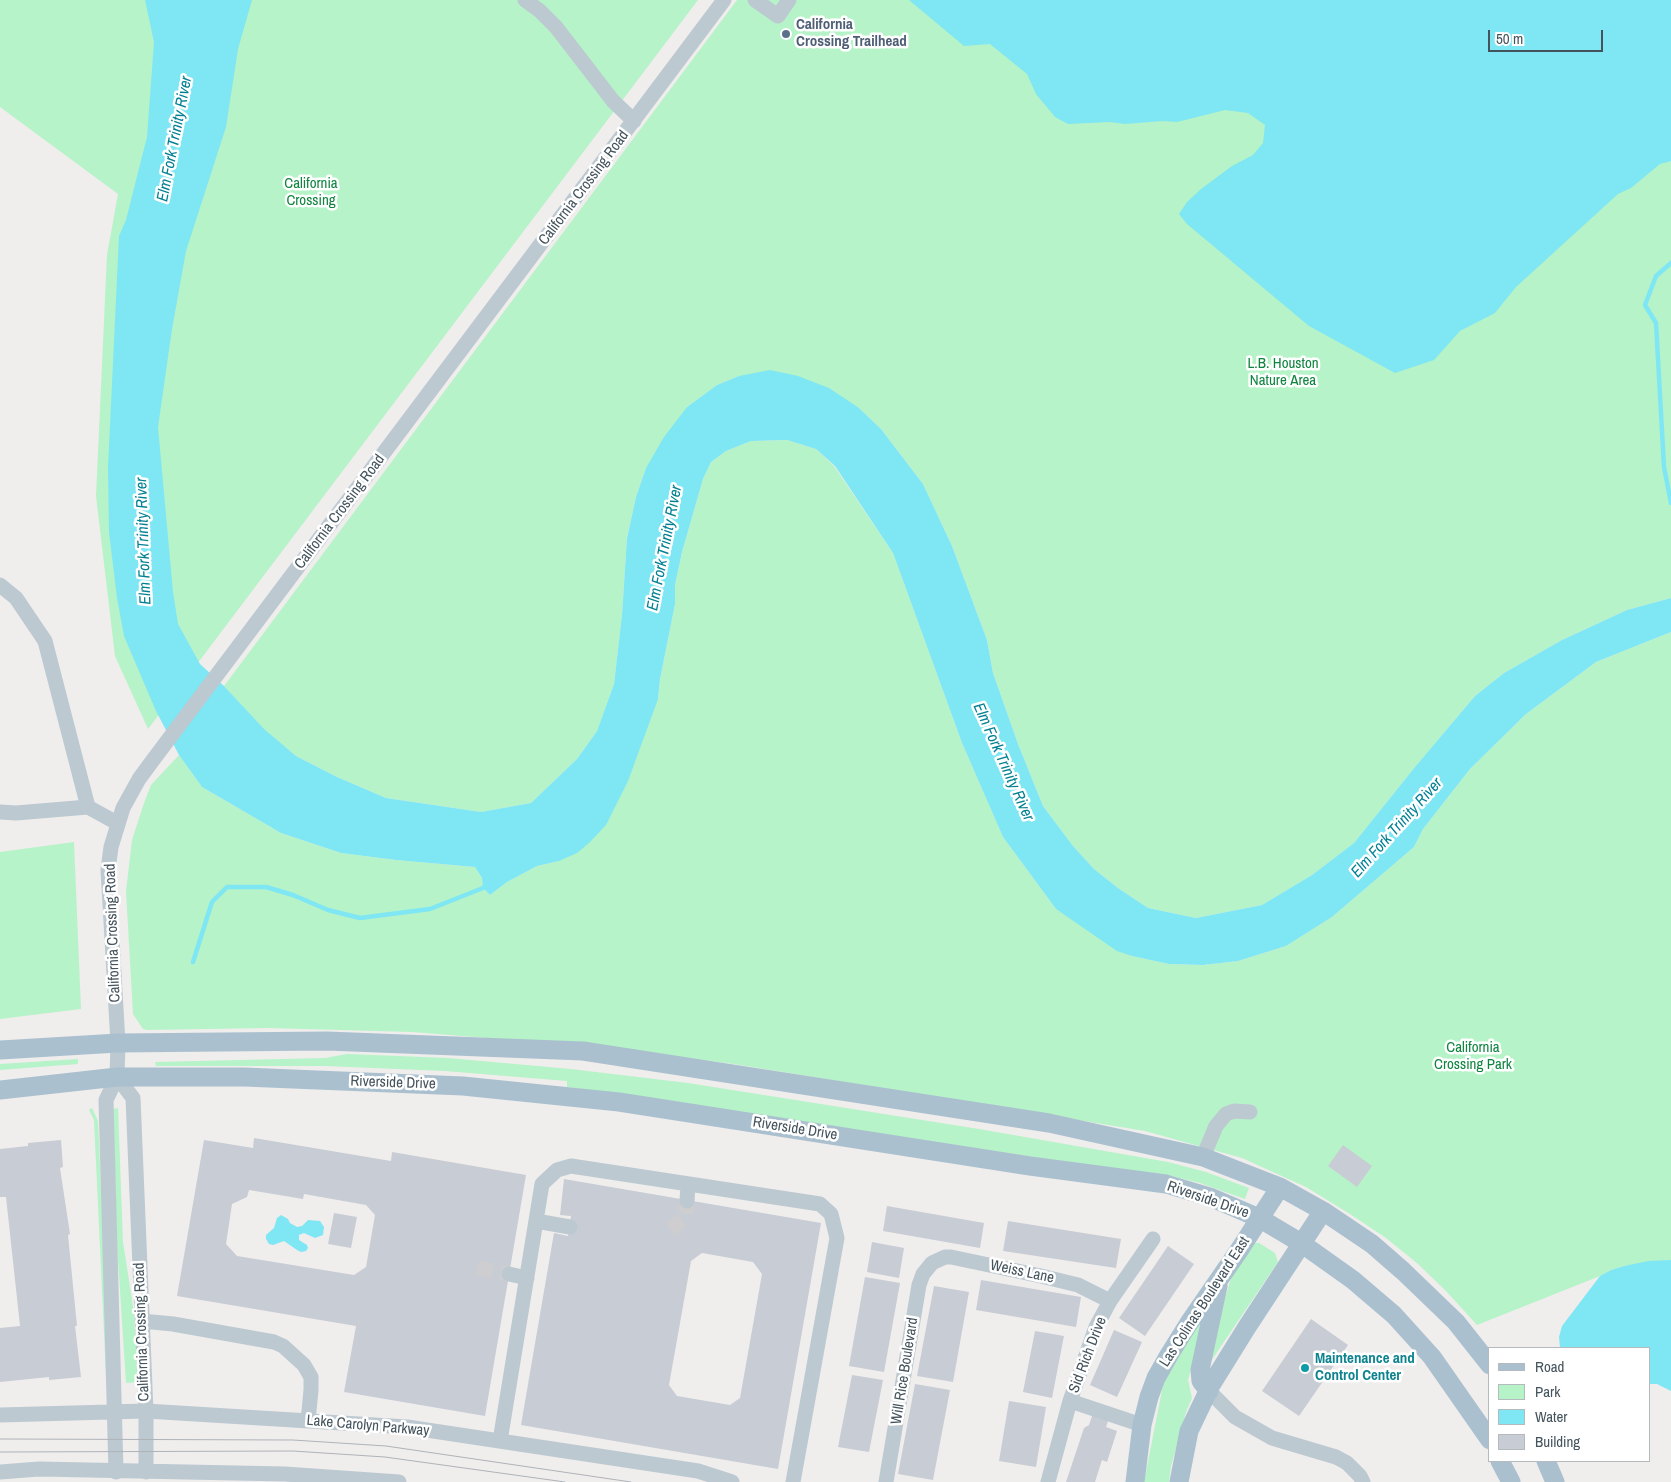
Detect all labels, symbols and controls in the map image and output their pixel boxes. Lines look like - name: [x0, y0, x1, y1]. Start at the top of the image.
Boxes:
- place label: California Crossing Trailhead: [796, 16, 907, 51]
- scale bar: [1491, 20, 1606, 52]
- marker: California Crossing Trailhead: [780, 28, 792, 40]
- text: 50 m: [1496, 28, 1523, 49]
- water label: Elm Fork Trinity River: [153, 75, 197, 203]
- street label: California Crossing Road: [535, 127, 633, 249]
- park label: California Crossing: [284, 175, 338, 210]
- park label: L.B. Houston Nature Area: [1247, 355, 1319, 390]
- street label: California Crossing Road: [291, 451, 389, 573]
- water label: Elm Fork Trinity River: [132, 477, 156, 605]
- water label: Elm Fork Trinity River: [643, 484, 687, 612]
- water label: Elm Fork Trinity River: [968, 700, 1038, 824]
- water label: Elm Fork Trinity River: [1347, 774, 1447, 882]
- street label: California Crossing Road: [102, 863, 124, 1003]
- park label: California Crossing Park: [1434, 1039, 1512, 1074]
- street label: Riverside Drive: [350, 1073, 436, 1093]
- street label: Riverside Drive: [751, 1113, 839, 1145]
- street label: Riverside Drive: [1165, 1178, 1251, 1222]
- street label: Las Colinas Boulevard East: [1156, 1233, 1254, 1371]
- street label: Weiss Lane: [988, 1256, 1056, 1288]
- street label: California Crossing Road: [131, 1262, 153, 1402]
- street label: Sid Rich Drive: [1065, 1314, 1111, 1396]
- street label: Will Rice Boulevard: [888, 1316, 922, 1426]
- legend: [1488, 1347, 1651, 1462]
- place label: Maintenance and Control Center: [1315, 1350, 1415, 1385]
- text: Road: [1535, 1356, 1564, 1377]
- marker: Maintenance and Control Center: [1299, 1362, 1311, 1374]
- text: Park: [1535, 1381, 1560, 1402]
- text: Water: [1535, 1406, 1567, 1427]
- street label: Lake Carolyn Parkway: [306, 1412, 430, 1440]
- text: Building: [1535, 1431, 1580, 1452]

